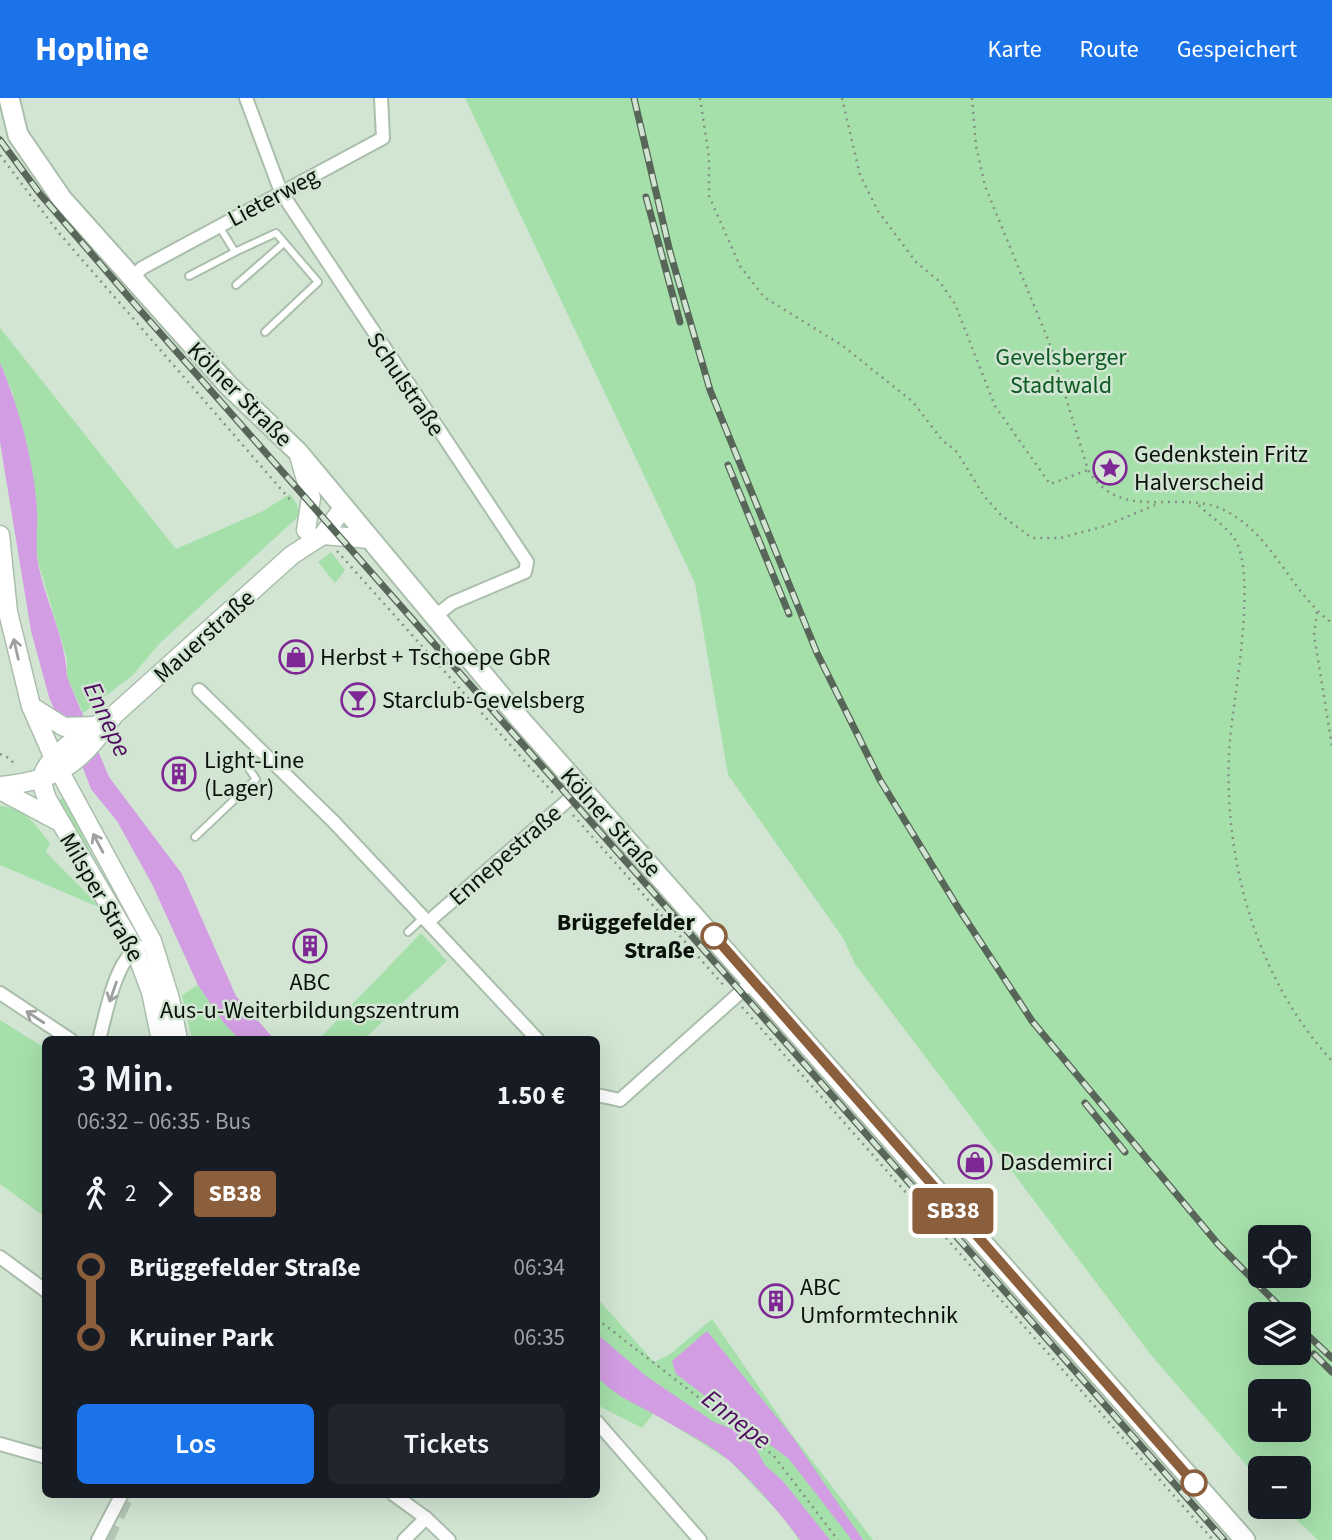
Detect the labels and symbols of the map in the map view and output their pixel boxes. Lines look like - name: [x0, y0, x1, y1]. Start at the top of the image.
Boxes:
- street label: Lieterweg: [221, 159, 325, 236]
- street label: Schulstraße: [358, 325, 453, 444]
- street label: Kölner Straße: [179, 334, 300, 455]
- park label: Gevelsberger Stadtwald: [995, 340, 1127, 403]
- place label: Gedenkstein Fritz Halverscheid: [1134, 437, 1308, 500]
- place icon: Gedenkstein Fritz Halverscheid: [1091, 449, 1129, 487]
- street label: Mauerstraße: [146, 581, 263, 692]
- one-way arrow: [9, 638, 22, 661]
- shop icon: Herbst + Tschoepe GbR: [277, 638, 315, 676]
- place label: Herbst + Tschoepe GbR: [320, 640, 551, 675]
- water label: Ennepe: [74, 675, 141, 763]
- bar icon: Starclub-Gevelsberg: [339, 681, 377, 719]
- place label: Starclub-Gevelsberg: [382, 683, 584, 718]
- place label: Light-Line (Lager): [204, 743, 304, 806]
- building icon: Light-Line (Lager): [160, 755, 198, 793]
- street label: Kölner Straße: [552, 760, 669, 885]
- street label: Ennepestraße: [441, 796, 569, 914]
- street label: Milsper Straße: [50, 826, 153, 968]
- one-way arrow: [90, 833, 104, 853]
- place label: Brüggefelder Straße: [557, 905, 695, 968]
- marker: Brüggefelder Straße: [701, 923, 727, 949]
- building icon: ABC Aus-u-Weiterbildungszentrum: [291, 927, 329, 965]
- place label: ABC Aus-u-Weiterbildungszentrum: [160, 965, 460, 1028]
- one-way arrow: [106, 981, 118, 1003]
- one-way arrow: [26, 1009, 45, 1024]
- shop icon: Dasdemirci: [956, 1143, 994, 1181]
- place label: Dasdemirci: [1000, 1145, 1113, 1180]
- line badge: SB38: [904, 1188, 1002, 1234]
- place label: ABC Umformtechnik: [800, 1270, 958, 1333]
- building icon: ABC Umformtechnik: [757, 1282, 795, 1320]
- water label: Ennepe: [694, 1380, 779, 1458]
- unlabelled marker: [1181, 1470, 1207, 1496]

